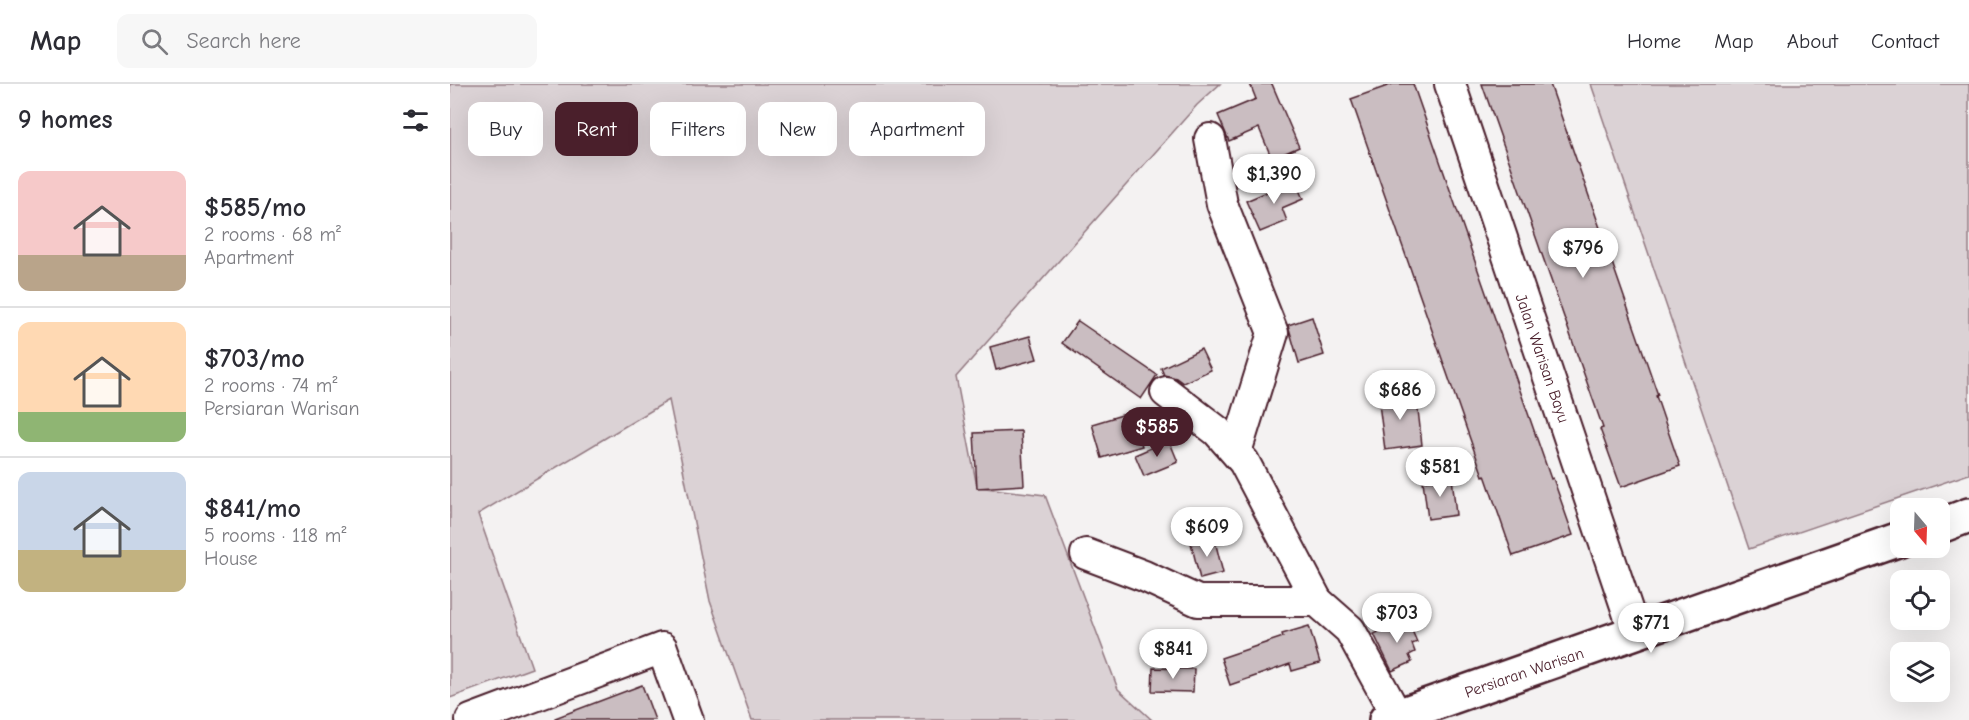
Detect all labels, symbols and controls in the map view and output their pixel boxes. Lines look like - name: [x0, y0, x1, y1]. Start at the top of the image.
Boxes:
- search box: [117, 14, 537, 68]
- text: Map: [30, 25, 81, 57]
- icon: search: [138, 25, 171, 58]
- text: Search here: [186, 28, 301, 54]
- text: Home: [1627, 29, 1681, 53]
- text: Map: [1714, 29, 1754, 53]
- text: About: [1787, 29, 1838, 53]
- text: Contact: [1871, 29, 1939, 53]
- chip: Buy: [468, 102, 543, 156]
- chip: Rent: [555, 102, 638, 156]
- chip: Filters: [650, 102, 746, 156]
- chip: New: [758, 102, 837, 156]
- chip: Apartment: [849, 102, 985, 156]
- icon: filters: [399, 104, 432, 137]
- text: 9 homes: [18, 105, 113, 135]
- pin: $1,390: [1225, 154, 1323, 205]
- text: $1,390: [1246, 162, 1302, 185]
- text: $585/mo: [204, 193, 306, 223]
- icon: home: [66, 195, 138, 267]
- text: 2 rooms · 68 m²: [204, 223, 341, 246]
- pin: $796: [1547, 228, 1619, 279]
- text: $796: [1562, 236, 1604, 259]
- text: Apartment: [204, 246, 294, 269]
- street label: Jalan Warisan Bayu: [1512, 292, 1573, 425]
- text: $703/mo: [204, 344, 305, 374]
- icon: home: [66, 346, 138, 418]
- pin: $686: [1364, 370, 1436, 421]
- text: 2 rooms · 74 m²: [204, 374, 337, 397]
- text: $686: [1378, 378, 1422, 401]
- text: Persiaran Warisan: [204, 397, 360, 420]
- pin: $585: [1121, 407, 1193, 458]
- text: $585: [1135, 415, 1179, 438]
- pin: $581: [1404, 447, 1476, 498]
- text: $581: [1420, 455, 1460, 478]
- text: $841/mo: [204, 494, 301, 524]
- icon: home: [66, 496, 138, 568]
- north arrow: [1890, 498, 1950, 558]
- map controls: [1890, 498, 1950, 702]
- pin: $609: [1171, 507, 1243, 558]
- text: $609: [1185, 515, 1229, 538]
- text: 5 rooms · 118 m²: [204, 524, 346, 547]
- text: House: [204, 547, 258, 570]
- button: locate: [1890, 570, 1950, 630]
- pin: $703: [1361, 593, 1433, 644]
- text: $703: [1376, 601, 1418, 624]
- pin: $771: [1615, 603, 1687, 654]
- text: $771: [1632, 611, 1670, 634]
- pin: $841: [1137, 629, 1209, 680]
- text: $841: [1153, 637, 1193, 660]
- button: layers: [1890, 642, 1950, 702]
- street label: Persiaran Warisan: [1463, 644, 1586, 702]

